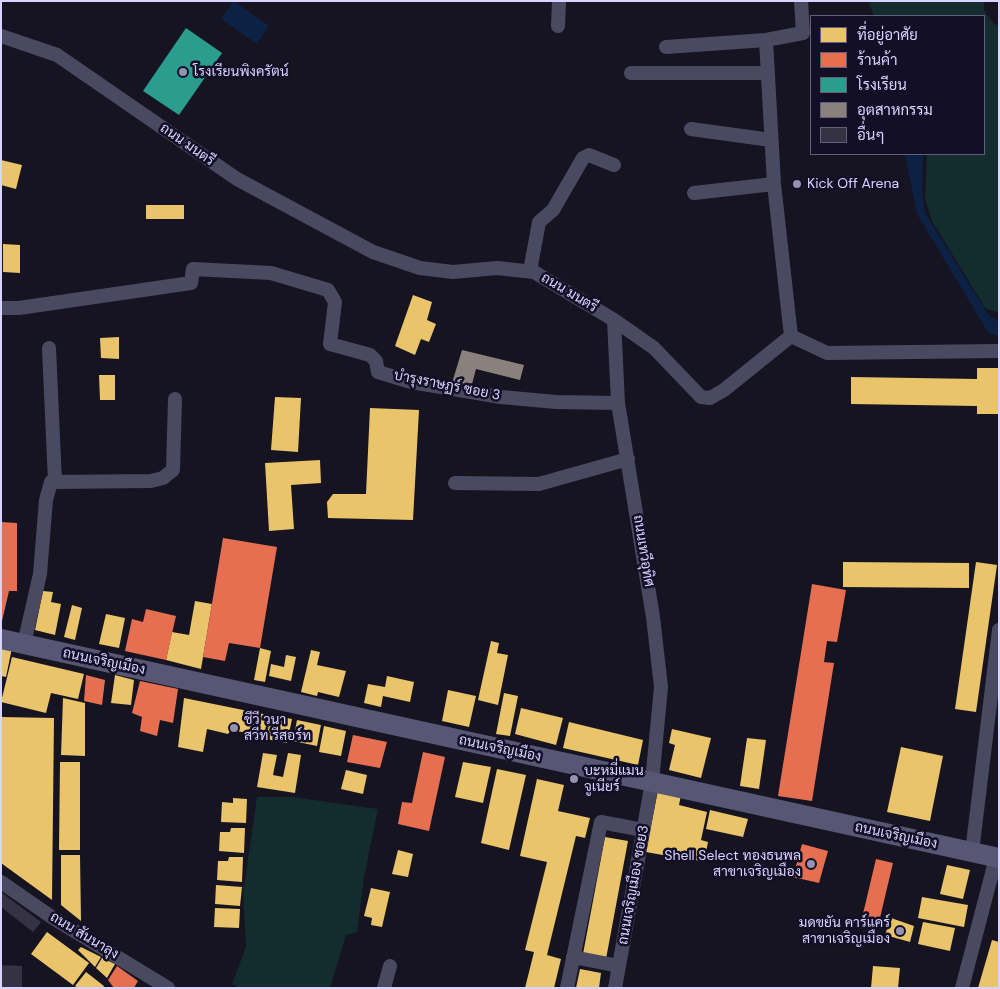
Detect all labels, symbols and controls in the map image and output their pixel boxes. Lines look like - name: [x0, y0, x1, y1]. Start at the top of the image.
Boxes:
- legend: [810, 15, 985, 155]
- text: ที่อยู่อาศัย: [857, 25, 918, 45]
- text: ร้านค้า: [857, 50, 897, 70]
- place label: โรงเรียนพิงครัตน์: [193, 64, 289, 80]
- marker: โรงเรียนพิงครัตน์: [177, 66, 189, 78]
- text: โรงเรียน: [857, 75, 907, 95]
- text: อุตสาหกรรม: [857, 100, 933, 120]
- street label: ถนน มนตรี: [157, 120, 217, 170]
- text: อื่นๆ: [857, 125, 885, 145]
- place label: Kick Off Arena: [807, 176, 899, 192]
- marker: Kick Off Arena: [791, 178, 803, 190]
- street label: ถนน มนตรี: [538, 270, 600, 316]
- street label: บำรุงราษฏร์ ซอย 3: [392, 367, 502, 405]
- street label: ถนนเทวีอุทิศ: [629, 514, 657, 588]
- street label: ถนนเจริญเมือง: [61, 645, 147, 679]
- place label: ชีวี วนา สวีท รีสอร์ท: [244, 712, 311, 744]
- marker: ชีวี วนา สวีท รีสอร์ท: [228, 722, 240, 734]
- street label: ถนนเจริญเมือง: [457, 732, 543, 766]
- place label: บะหมี่แมน จูเนียร์: [584, 763, 644, 796]
- marker: บะหมี่แมน จูเนียร์: [568, 773, 580, 785]
- street label: ถนนเจริญเมือง: [853, 819, 939, 853]
- street label: ถนนเจริญเมือง ซอย3: [615, 824, 653, 946]
- place label: Shell Select ทองธนพล สาขาเจริญเมือง: [664, 848, 801, 880]
- marker: Shell Select ทองธนพล สาขาเจริญเมือง: [805, 858, 817, 870]
- street label: ถนน สันนาลุง: [47, 909, 121, 963]
- place label: มดขยัน คาร์แคร์ สาขาเจริญเมือง: [799, 915, 890, 948]
- marker: มดขยัน คาร์แคร์ สาขาเจริญเมือง: [894, 925, 906, 937]

